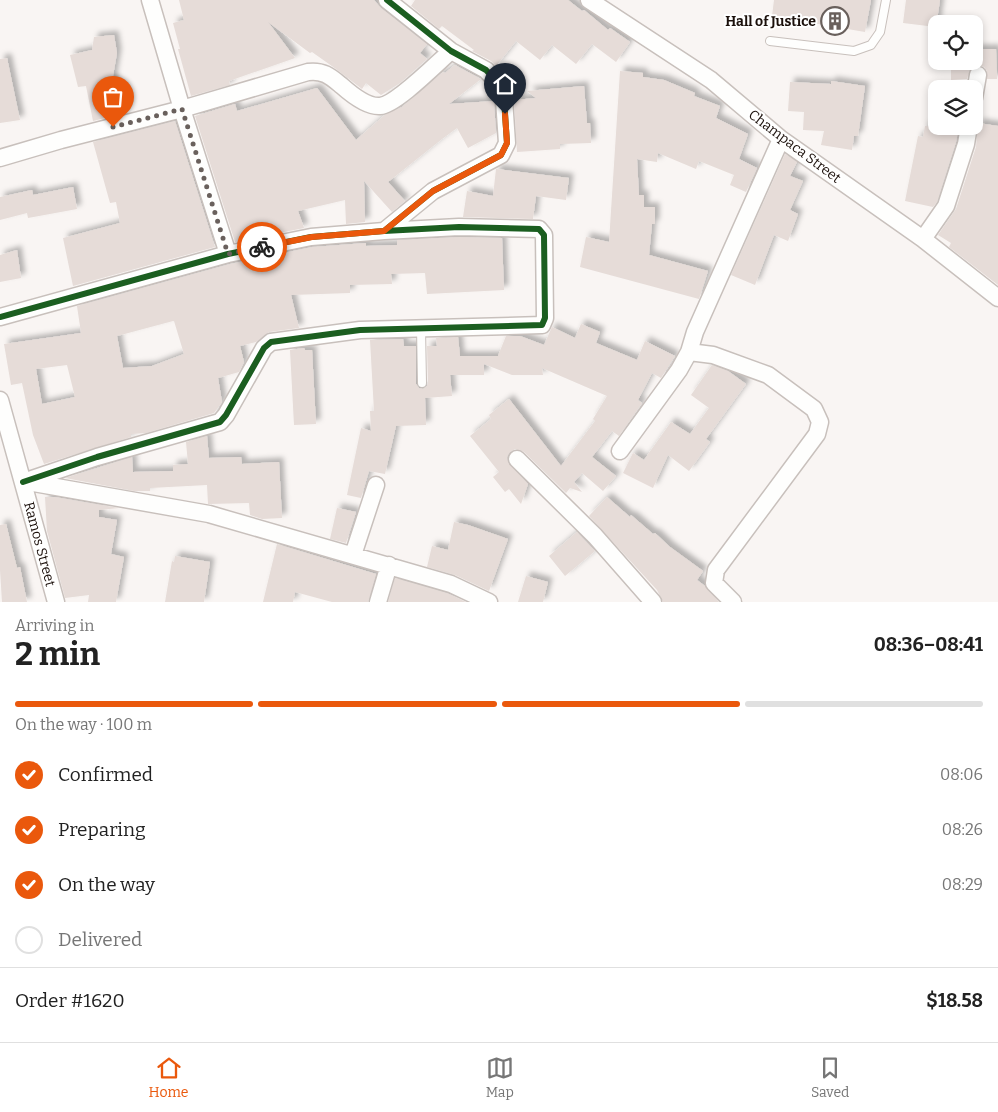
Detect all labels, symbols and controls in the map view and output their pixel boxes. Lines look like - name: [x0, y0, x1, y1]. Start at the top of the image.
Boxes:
- building icon: Hall of Justice: [820, 6, 850, 36]
- place label: Hall of Justice: [725, 13, 816, 30]
- map controls: [928, 15, 983, 135]
- button: locate: [928, 15, 983, 70]
- pin: [484, 63, 526, 114]
- icon: home: [491, 70, 519, 98]
- pin: [92, 76, 134, 127]
- button: layers: [928, 80, 983, 135]
- icon: bag: [99, 83, 127, 111]
- street label: Champaca Street: [745, 106, 844, 187]
- courier: [237, 222, 287, 272]
- icon: bike: [248, 233, 276, 261]
- street label: Ramos Street: [20, 500, 59, 588]
- text: Arriving in: [15, 616, 94, 635]
- text: 08:36–08:41: [874, 633, 983, 656]
- text: 2 min: [15, 635, 100, 673]
- text: On the way · 100 m: [15, 715, 152, 734]
- icon: check: [15, 761, 43, 789]
- text: Confirmed: [58, 763, 153, 786]
- text: 08:06: [940, 765, 983, 784]
- icon: check: [15, 816, 43, 844]
- text: Preparing: [58, 818, 146, 841]
- text: 08:26: [942, 820, 983, 839]
- icon: check: [15, 871, 43, 899]
- text: On the way: [58, 873, 155, 896]
- text: 08:29: [942, 875, 983, 894]
- text: Delivered: [58, 928, 142, 951]
- text: Order #1620: [15, 989, 125, 1012]
- text: $18.58: [926, 989, 983, 1012]
- tab: Home: [149, 1054, 189, 1101]
- tab: Map: [486, 1054, 514, 1101]
- tab: Saved: [811, 1054, 849, 1101]

